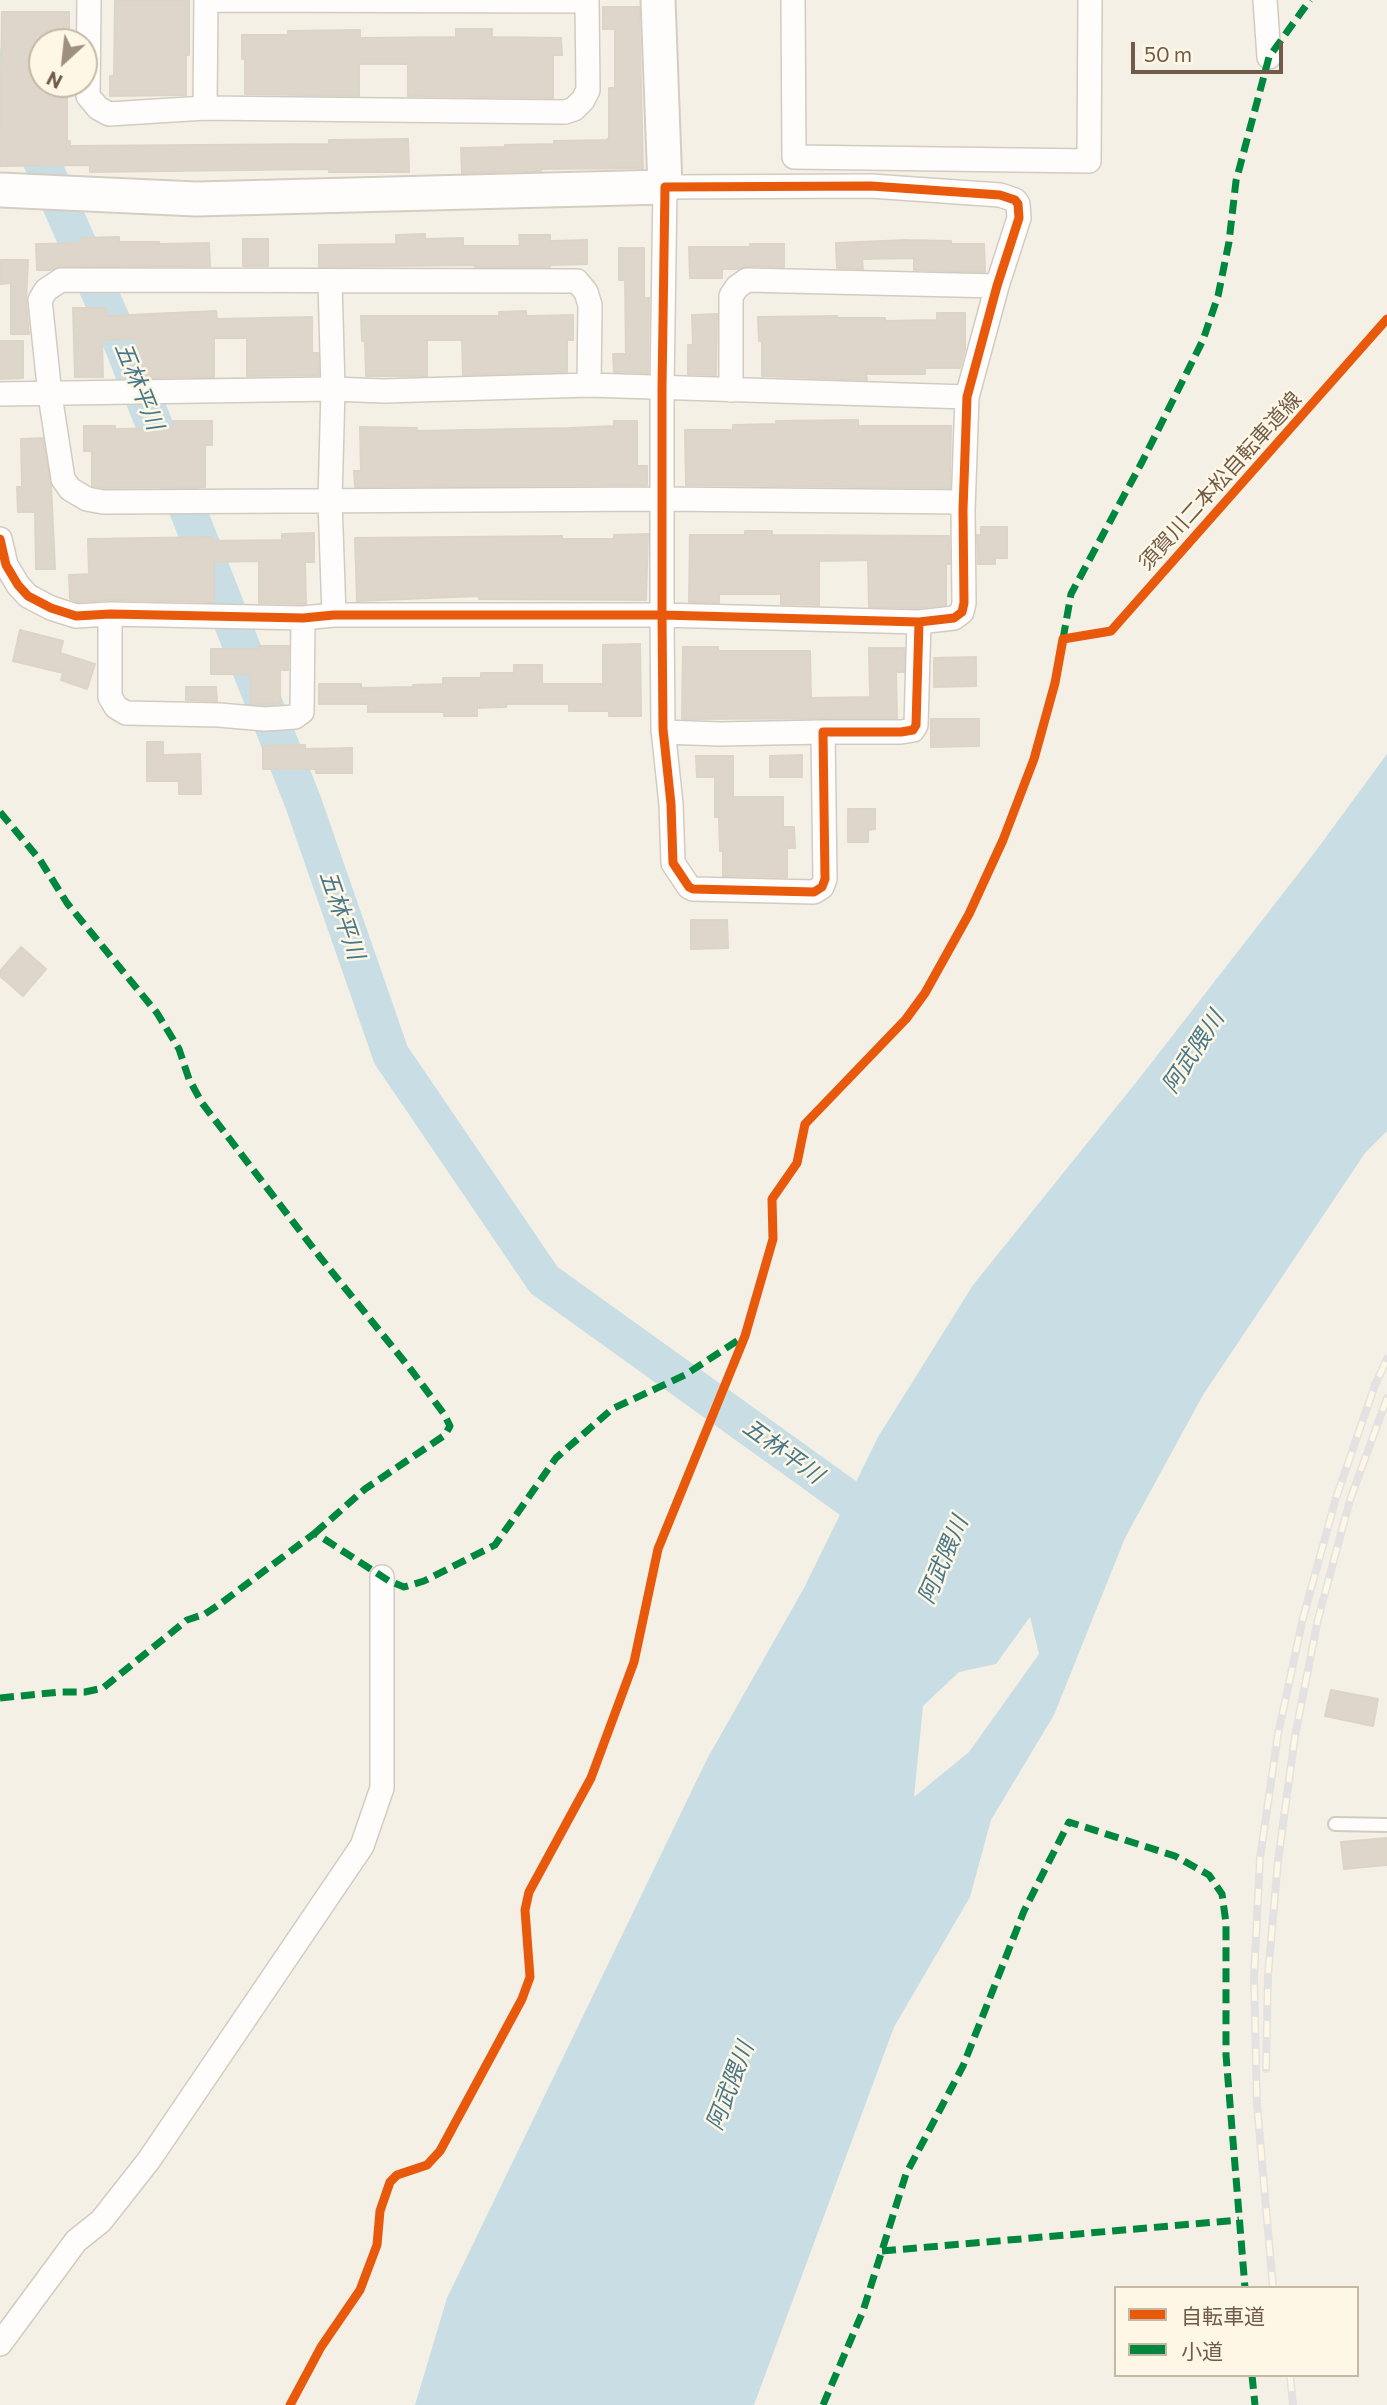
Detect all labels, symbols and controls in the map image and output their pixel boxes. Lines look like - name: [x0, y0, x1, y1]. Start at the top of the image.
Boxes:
- north arrow: [28, 28, 98, 98]
- scale bar: [1135, 28, 1287, 72]
- text: 50 m: [1144, 41, 1192, 66]
- text: N: [43, 67, 66, 94]
- water label: 五林平川: [109, 338, 169, 434]
- street label: 須賀川二本松自転車道線: [1133, 387, 1307, 575]
- water label: 五林平川: [314, 867, 370, 963]
- water label: 阿武隈川: [1156, 1006, 1230, 1098]
- water label: 五林平川: [738, 1413, 828, 1489]
- water label: 阿武隈川: [912, 1512, 974, 1608]
- water label: 阿武隈川: [701, 2038, 759, 2134]
- legend: [1114, 2286, 1359, 2377]
- text: 自転車道: [1181, 2303, 1265, 2328]
- text: 小道: [1181, 2338, 1223, 2363]

